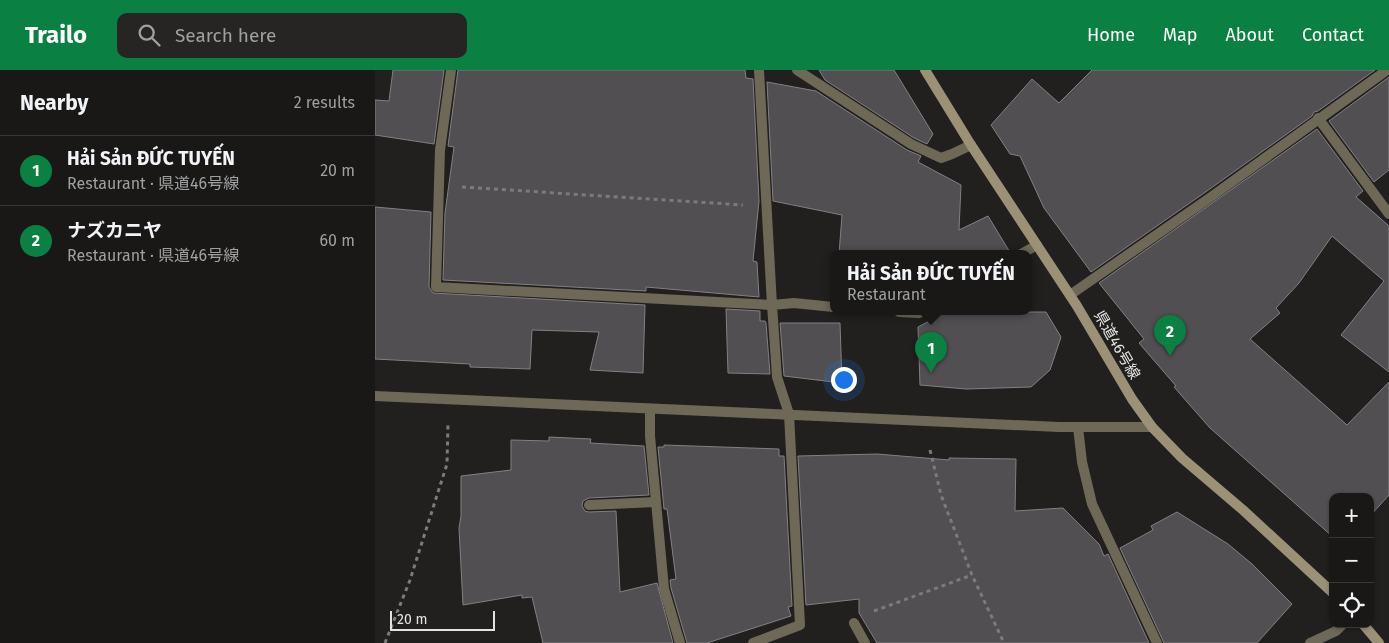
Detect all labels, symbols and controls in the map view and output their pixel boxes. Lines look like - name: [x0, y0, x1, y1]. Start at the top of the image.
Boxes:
- search box: [117, 13, 467, 58]
- text: Trailo: [25, 21, 87, 49]
- icon: search: [135, 21, 163, 49]
- text: Search here: [175, 24, 276, 47]
- text: Home: [1087, 24, 1135, 46]
- text: Map: [1163, 24, 1197, 46]
- text: About: [1225, 24, 1274, 46]
- text: Contact: [1302, 24, 1364, 46]
- text: Nearby: [20, 90, 88, 116]
- text: 2 results: [294, 93, 355, 112]
- text: Hải Sản ĐỨC TUYẾN: [67, 147, 235, 170]
- text: 1: [32, 161, 40, 180]
- text: 20 m: [320, 161, 355, 180]
- text: Restaurant · 県道46号線: [67, 174, 239, 193]
- text: ナズカニヤ: [67, 219, 162, 242]
- text: 2: [32, 231, 40, 250]
- text: 60 m: [320, 231, 355, 250]
- text: Restaurant · 県道46号線: [67, 246, 239, 265]
- popup: [830, 250, 1032, 315]
- text: Hải Sản ĐỨC TUYẾN: [847, 262, 1015, 285]
- text: Restaurant: [847, 285, 926, 304]
- street label: 県道46号線: [1090, 308, 1144, 382]
- pin: 2: [1154, 315, 1186, 356]
- pin: 1: [915, 332, 947, 373]
- your location: [831, 367, 857, 393]
- map controls: [1329, 493, 1374, 628]
- button: +: [1329, 493, 1374, 538]
- button: −: [1329, 538, 1374, 583]
- button: locate: [1329, 583, 1374, 628]
- scale bar: [390, 608, 495, 631]
- text: 20 m: [397, 611, 427, 628]

